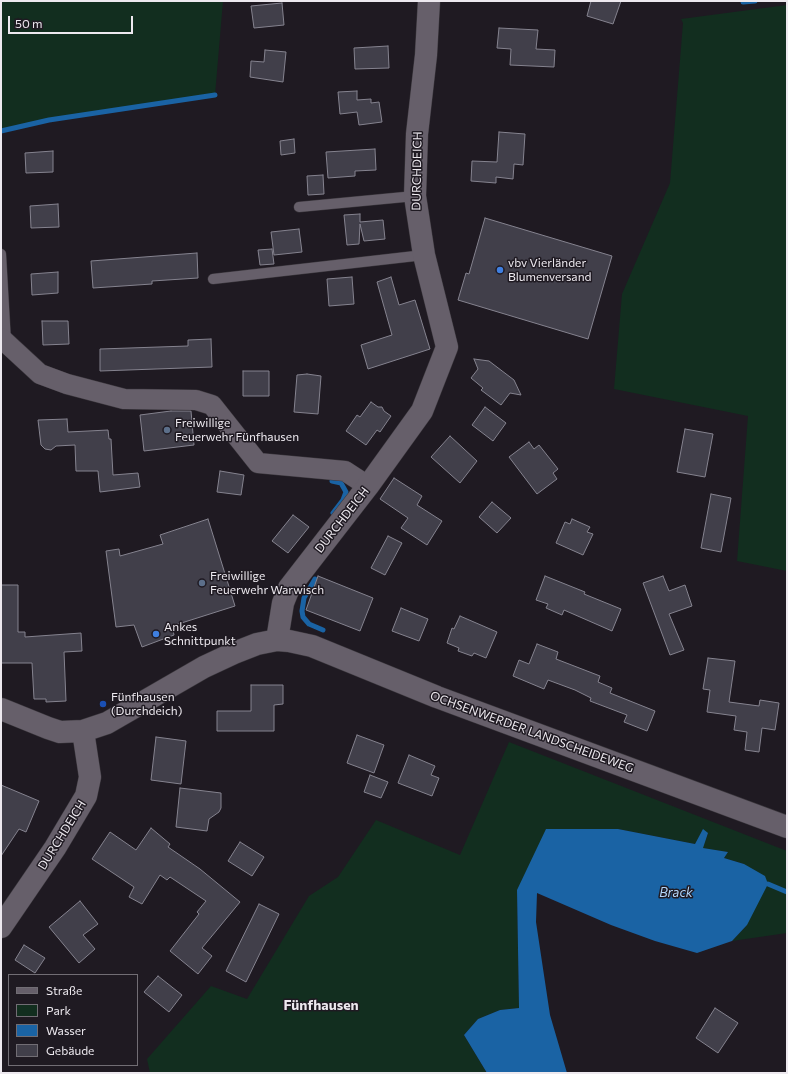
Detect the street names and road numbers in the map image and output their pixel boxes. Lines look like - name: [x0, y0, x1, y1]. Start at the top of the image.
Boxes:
- street label: DURCHDEICH: [409, 131, 425, 211]
- street label: DURCHDEICH: [312, 484, 372, 556]
- street label: OCHSENWERDER LANDSCHEIDEWEG: [428, 688, 636, 776]
- street label: DURCHDEICH: [35, 798, 89, 872]

